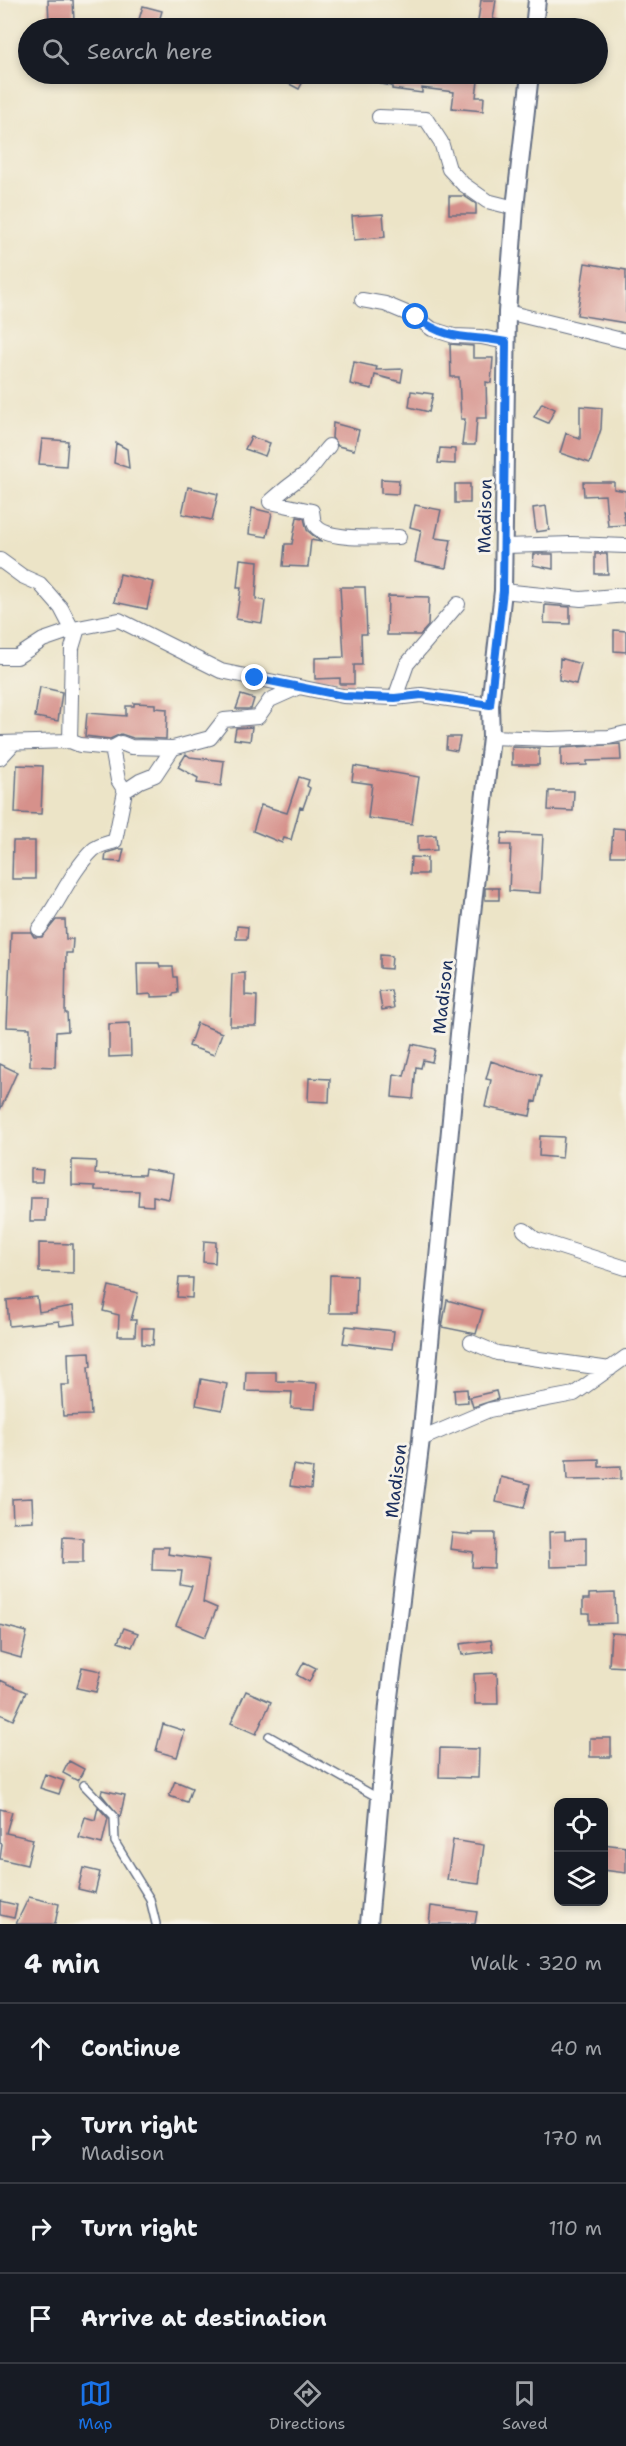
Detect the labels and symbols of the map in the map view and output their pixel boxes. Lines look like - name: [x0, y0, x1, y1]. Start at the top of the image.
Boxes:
- route start: [402, 303, 428, 329]
- street label: Madison: [472, 478, 498, 554]
- route end: [241, 664, 267, 690]
- street label: Madison: [427, 959, 459, 1035]
- street label: Madison: [380, 1442, 412, 1520]

